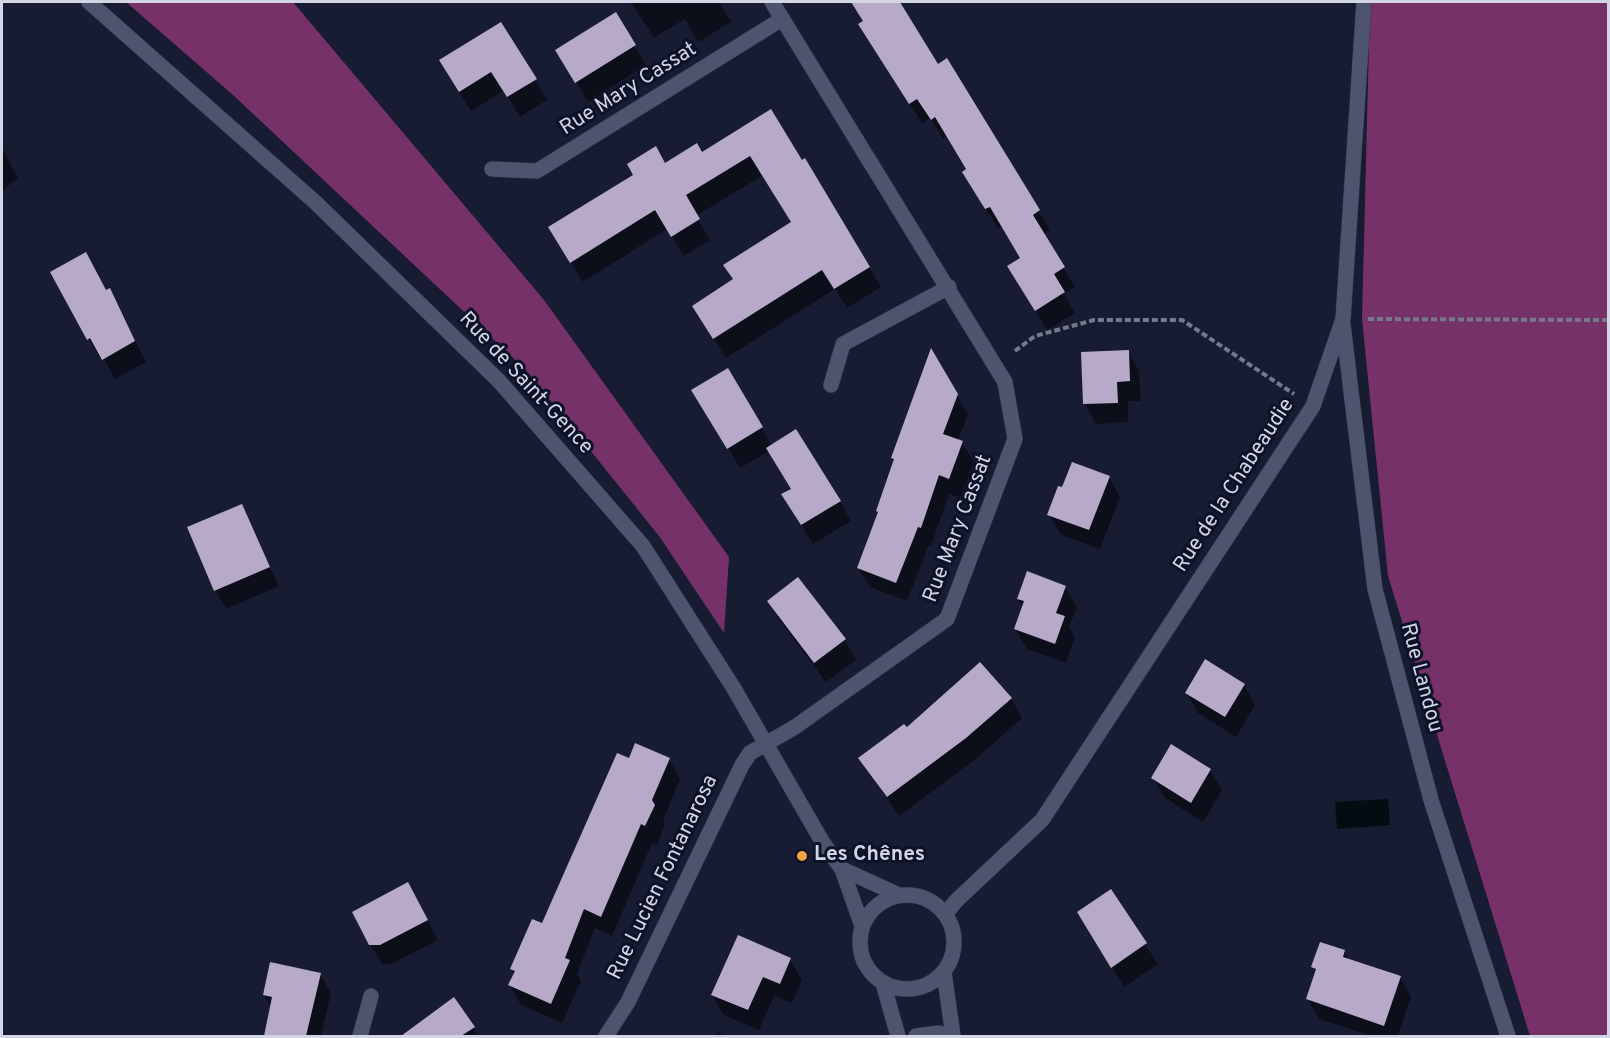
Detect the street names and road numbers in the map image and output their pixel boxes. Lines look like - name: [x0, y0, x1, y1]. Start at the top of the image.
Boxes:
- street label: Rue Mary Cassat: [556, 38, 702, 142]
- street label: Rue de Saint-Gence: [453, 308, 597, 460]
- street label: Rue de la Chabeaudie: [1169, 394, 1301, 578]
- street label: Rue Mary Cassat: [919, 451, 999, 607]
- street label: Rue Landou: [1393, 621, 1447, 735]
- street label: Rue Lucien Fontanarosa: [603, 772, 725, 984]

